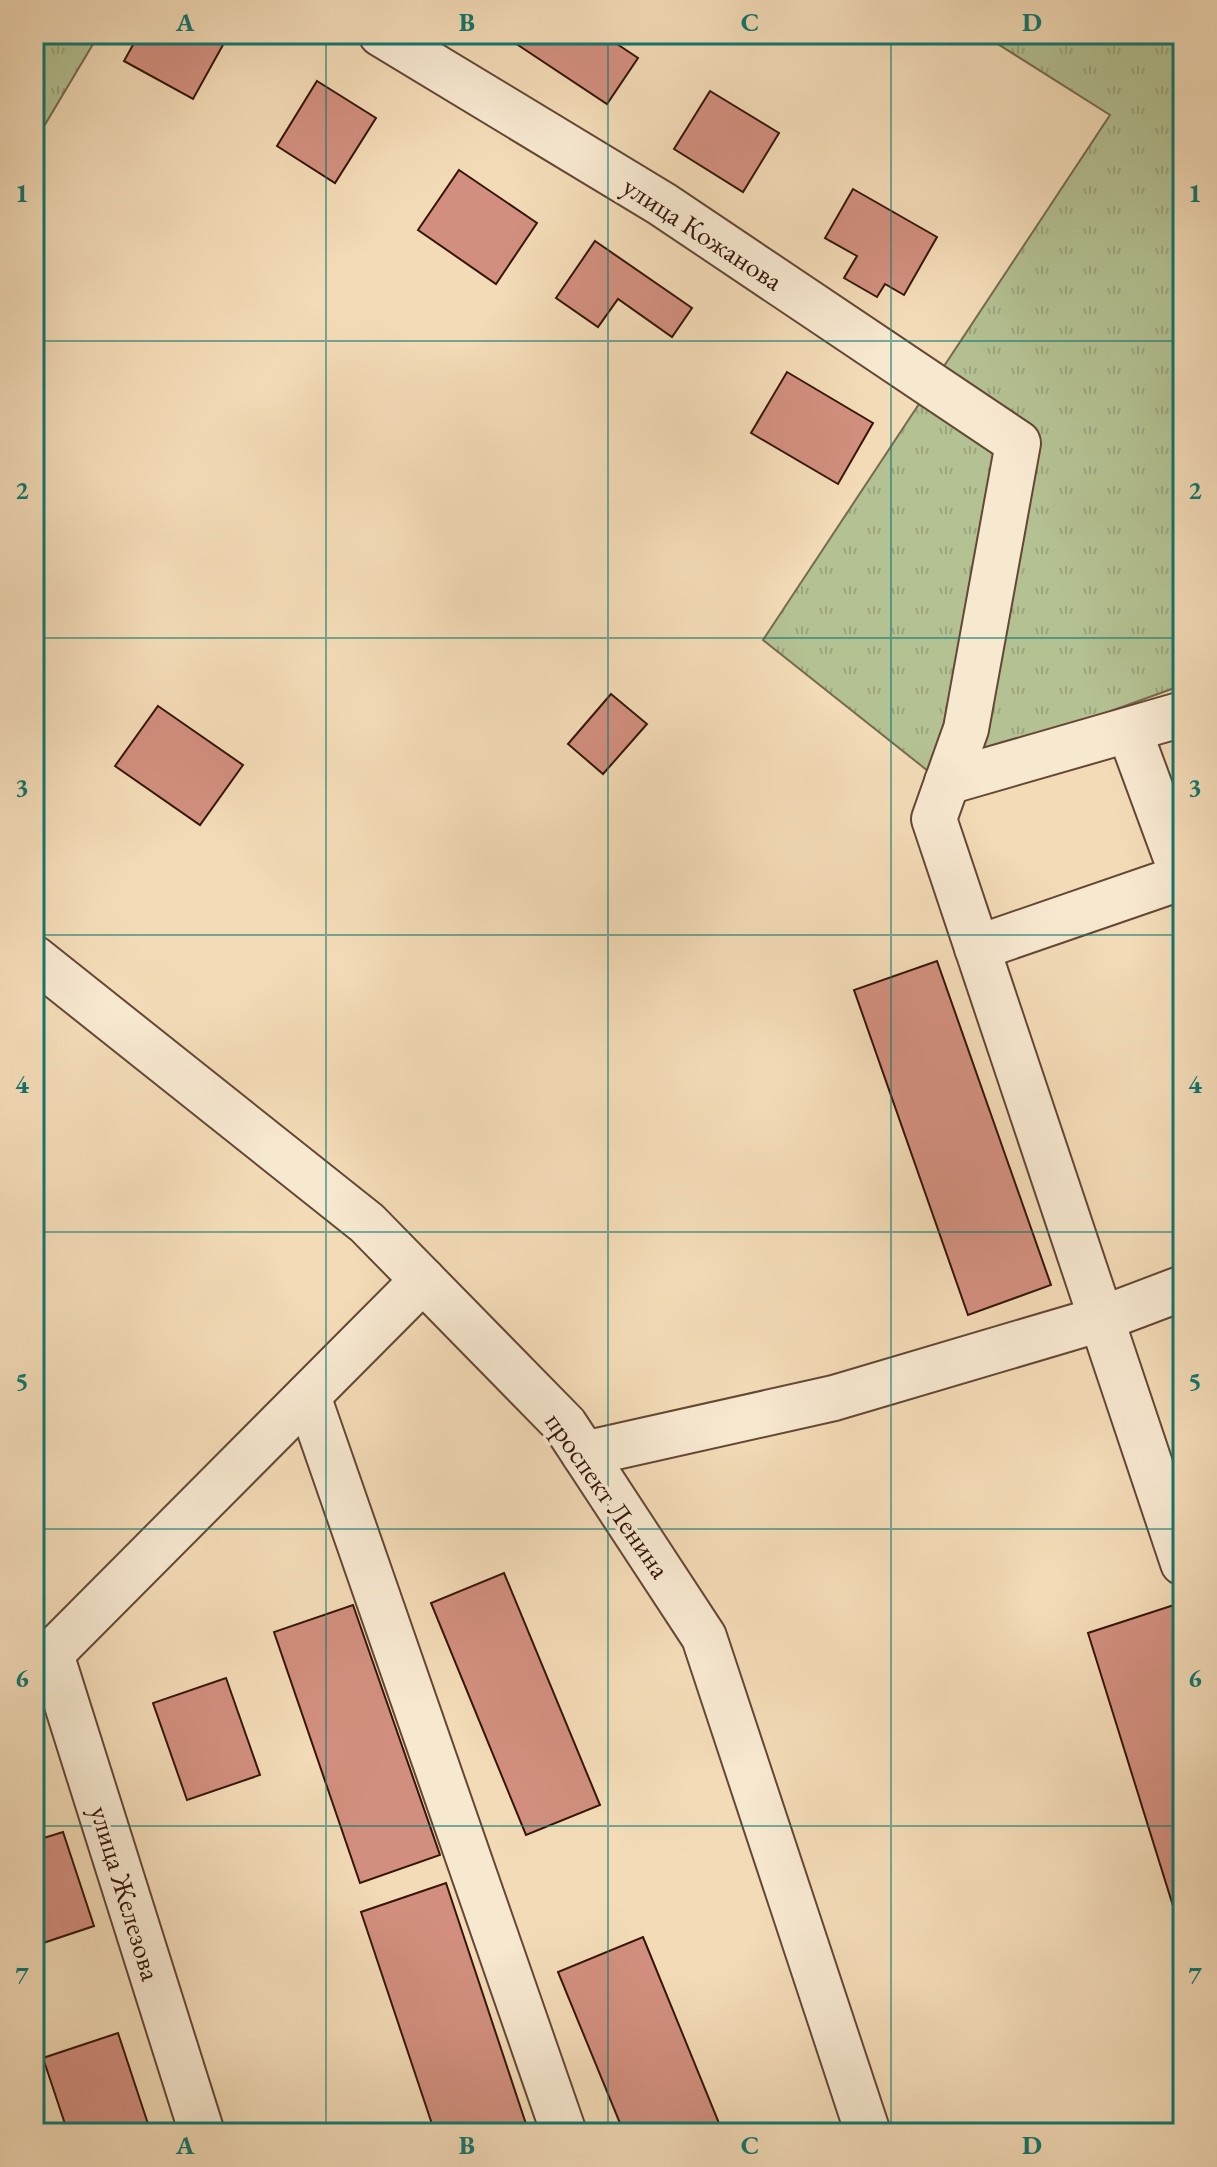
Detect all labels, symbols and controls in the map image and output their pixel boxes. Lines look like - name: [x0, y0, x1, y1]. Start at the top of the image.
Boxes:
- text: A: [175, 5, 195, 39]
- text: B: [459, 5, 475, 39]
- text: C: [741, 5, 759, 39]
- text: D: [1022, 5, 1042, 39]
- street label: улица Кожанова: [616, 168, 791, 299]
- text: 1: [15, 176, 29, 210]
- text: 1: [1188, 176, 1202, 210]
- text: 2: [15, 473, 29, 507]
- text: 2: [1188, 473, 1202, 507]
- text: 3: [15, 770, 29, 804]
- text: 3: [1188, 770, 1202, 804]
- text: 4: [15, 1067, 29, 1101]
- text: 4: [1188, 1067, 1202, 1101]
- text: 5: [15, 1364, 29, 1398]
- text: 5: [1188, 1364, 1202, 1398]
- street label: проспект Ленина: [537, 1405, 679, 1586]
- text: 6: [15, 1661, 29, 1695]
- text: 6: [1188, 1661, 1202, 1695]
- street label: улица Железова: [82, 1801, 170, 1986]
- text: 7: [15, 1958, 29, 1992]
- text: 7: [1188, 1958, 1202, 1992]
- text: A: [175, 2128, 195, 2162]
- text: B: [459, 2128, 475, 2162]
- text: C: [741, 2128, 759, 2162]
- text: D: [1022, 2128, 1042, 2162]

